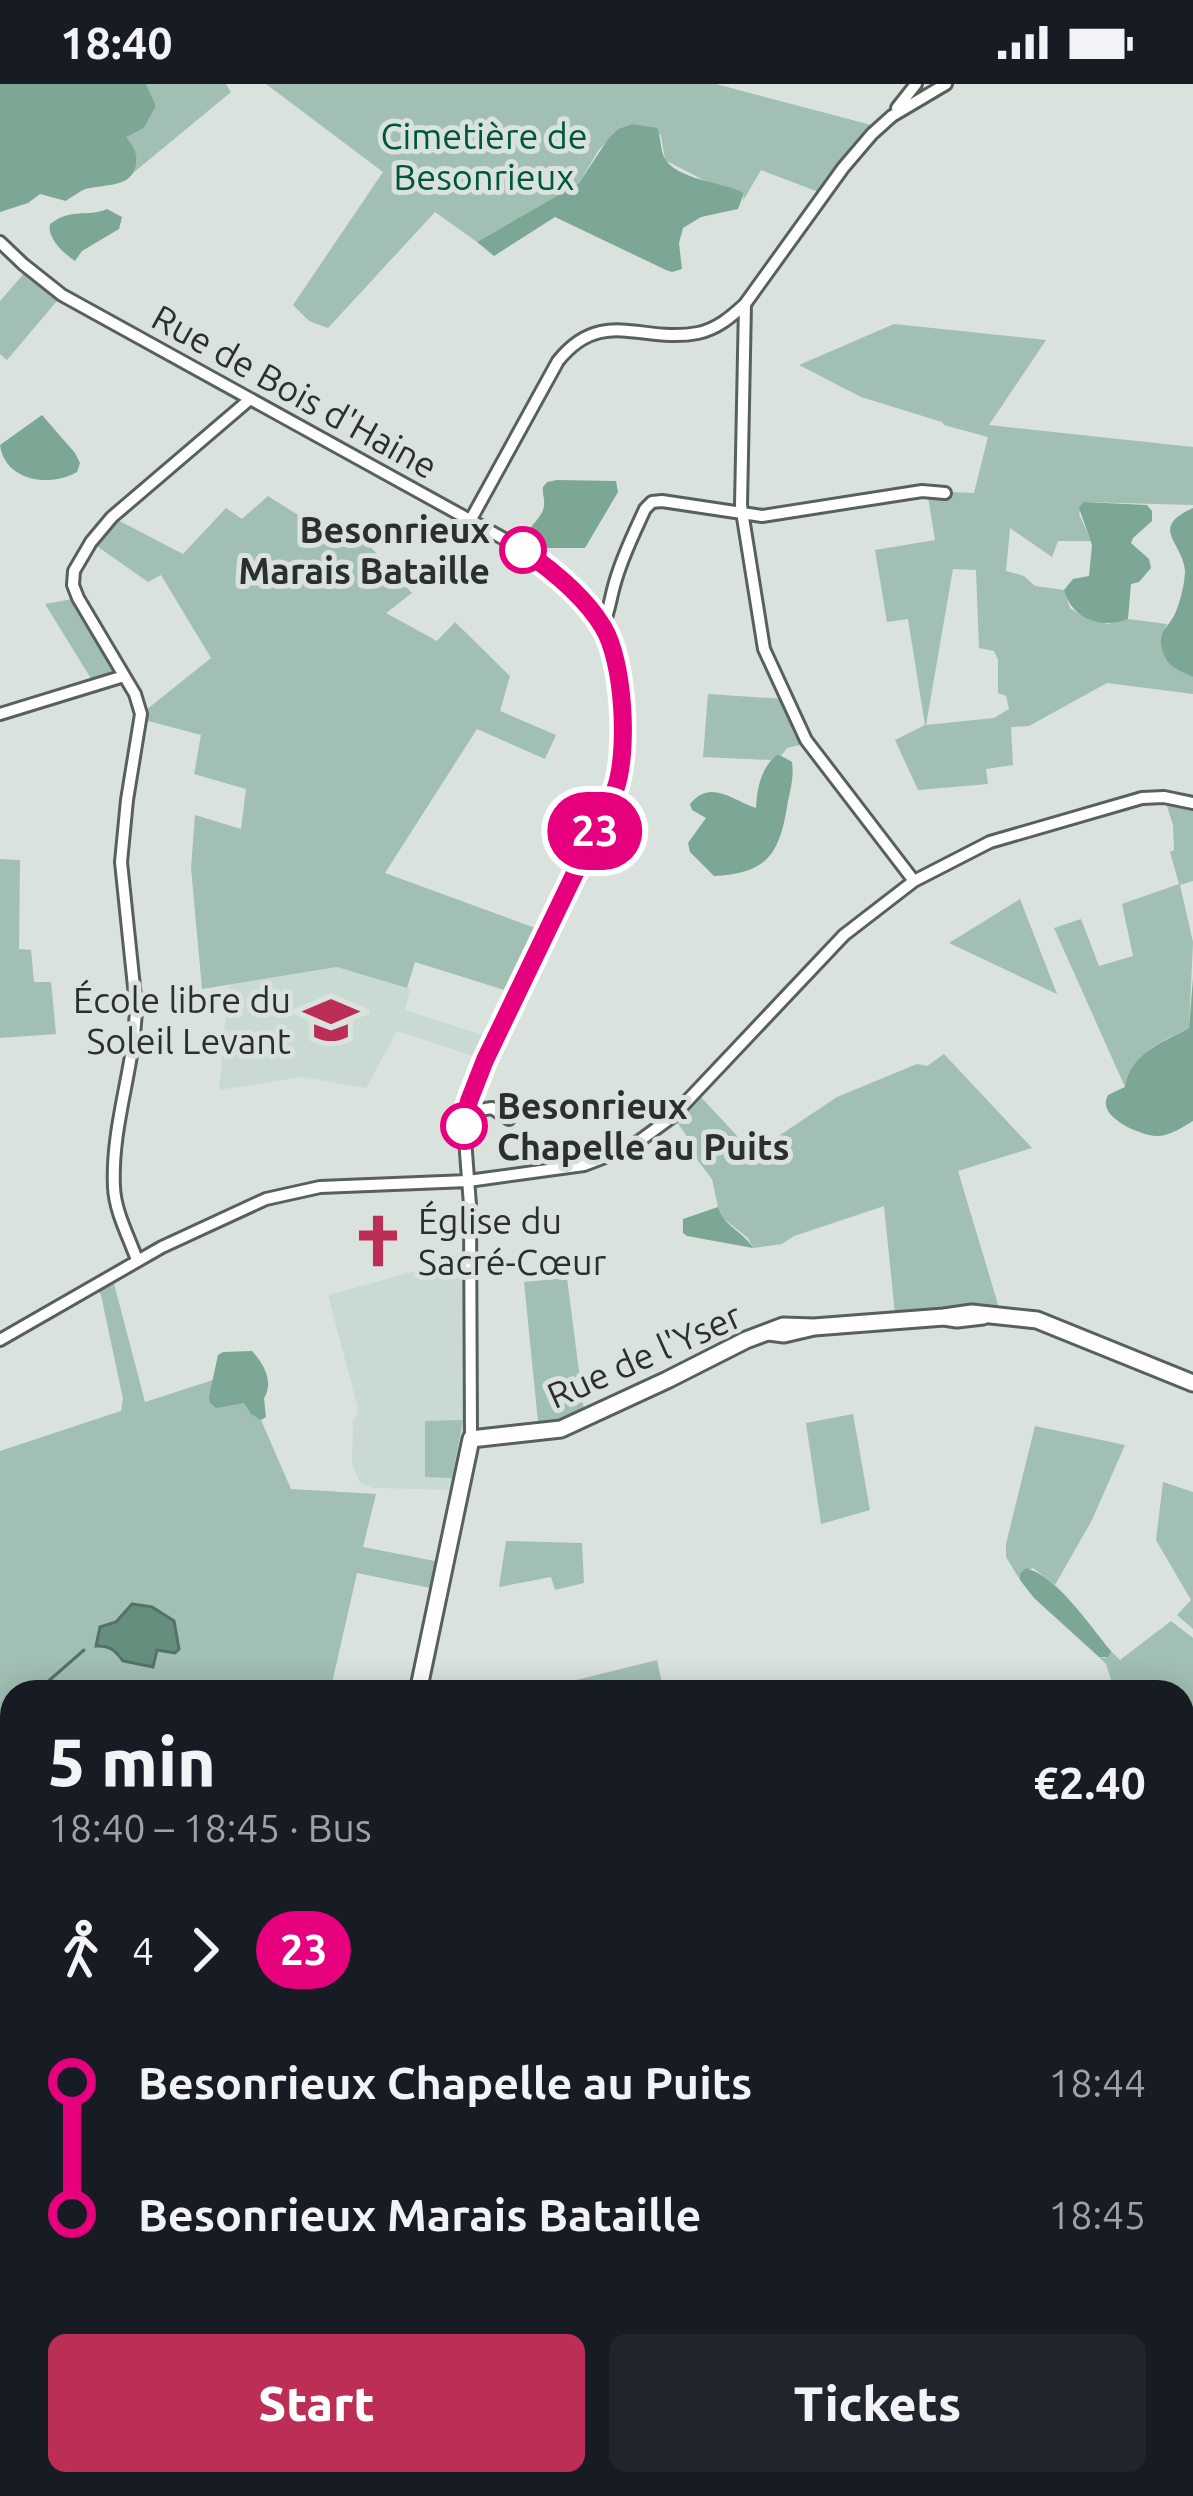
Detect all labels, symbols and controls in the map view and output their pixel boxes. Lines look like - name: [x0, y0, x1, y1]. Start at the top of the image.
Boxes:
- text: 18:40: [60, 17, 173, 68]
- park label: Cimetière de Besonrieux: [380, 115, 588, 197]
- street label: Rue de Bois d'Haine: [145, 296, 445, 486]
- place label: Besonrieux Marais Bataille: [238, 509, 490, 591]
- marker: Besonrieux Marais Bataille: [501, 528, 545, 572]
- line badge: 23: [541, 792, 649, 870]
- text: 23: [571, 807, 619, 854]
- place label: École libre du Soleil Levant: [73, 979, 291, 1061]
- school or university icon: École libre du Soleil Levant: [302, 991, 360, 1049]
- place label: Besonrieux Chapelle au Puits: [497, 1085, 790, 1167]
- marker: Besonrieux Chapelle au Puits: [442, 1104, 486, 1148]
- place label: Église du Sacré-Cœur: [418, 1200, 607, 1282]
- church icon: Église du Sacré-Cœur: [349, 1212, 407, 1270]
- street label: Rue de l'Yser: [541, 1294, 748, 1416]
- text: 5 min: [48, 1724, 216, 1798]
- text: €2.40: [1033, 1757, 1146, 1808]
- text: 18:40 – 18:45 · Bus: [48, 1806, 372, 1849]
- icon: walk: [48, 1917, 114, 1983]
- icon: forward: [172, 1917, 238, 1983]
- text: 23: [280, 1926, 327, 1973]
- text: 4: [132, 1929, 154, 1972]
- text: Besonrieux Chapelle au Puits: [138, 2057, 752, 2108]
- text: 18:44: [1048, 2061, 1146, 2104]
- text: Besonrieux Marais Bataille: [138, 2189, 701, 2240]
- text: 18:45: [1048, 2193, 1146, 2236]
- button: Start: [48, 2334, 585, 2472]
- button: Tickets: [609, 2334, 1146, 2472]

